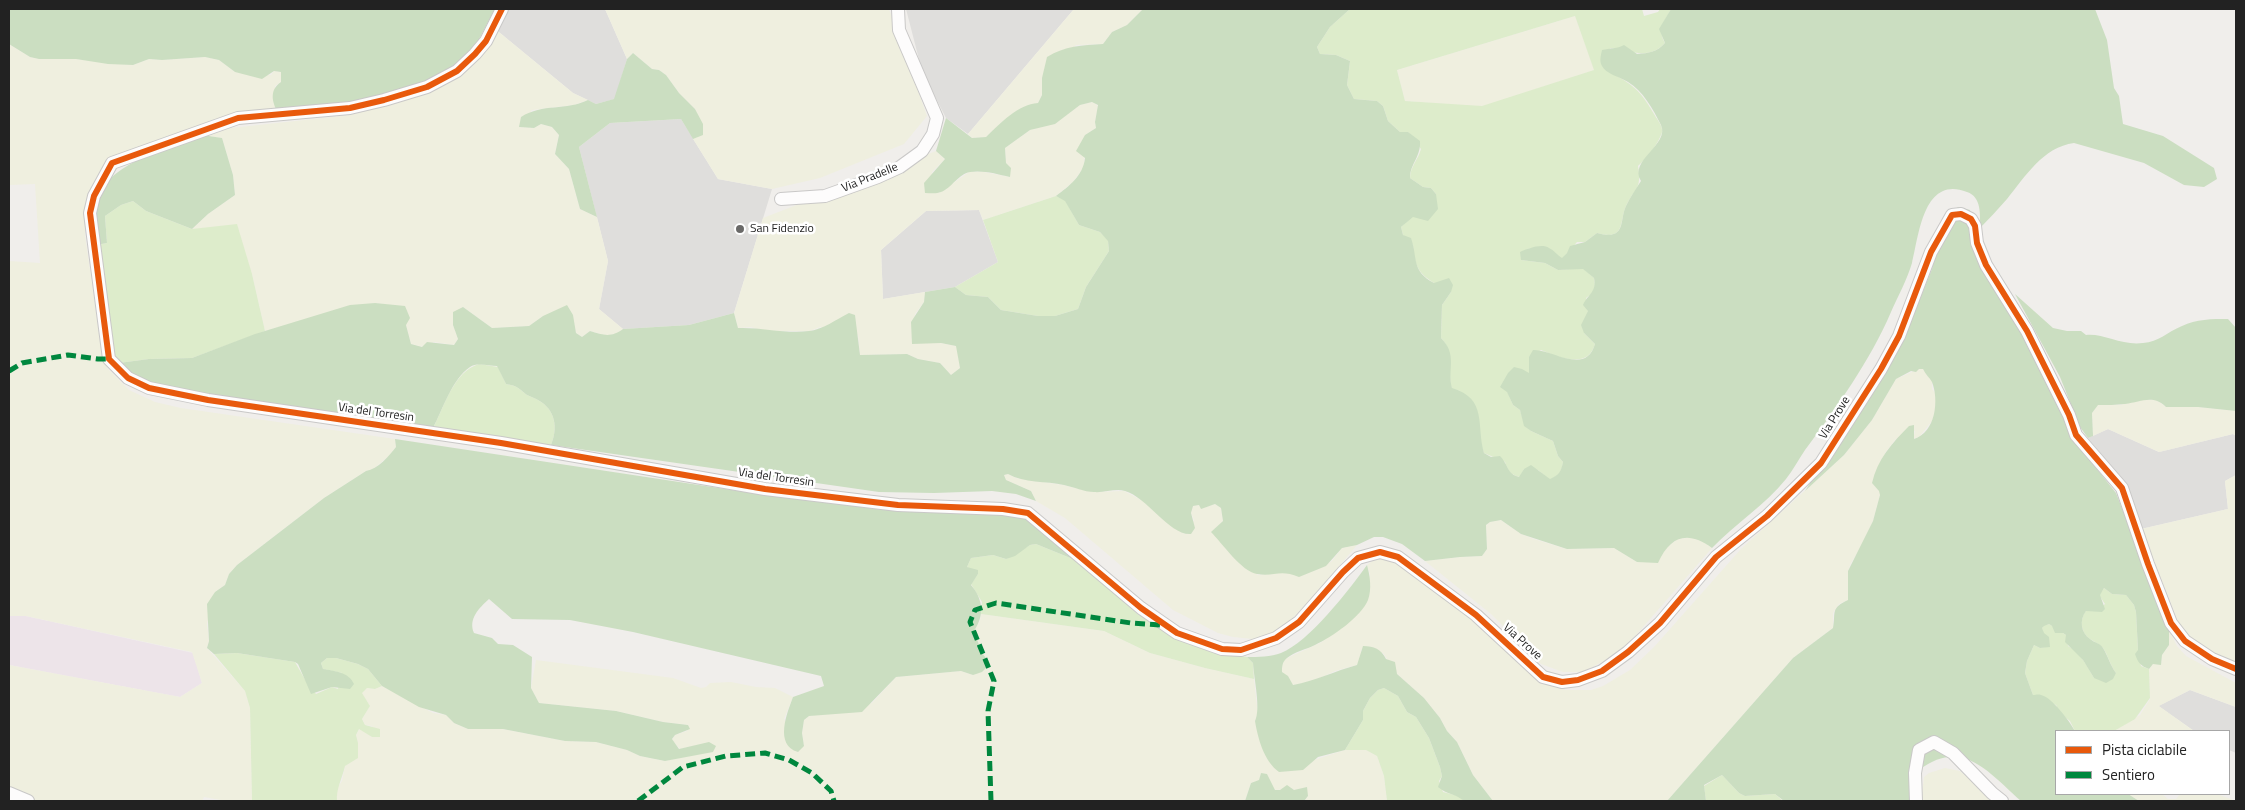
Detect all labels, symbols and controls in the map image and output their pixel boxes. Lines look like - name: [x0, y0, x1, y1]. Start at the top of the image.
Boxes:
- street label: Via Pradelle: [840, 160, 900, 196]
- place label: San Fidenzio: [750, 222, 814, 236]
- marker: San Fidenzio: [734, 223, 746, 235]
- street label: Via Prove: [1816, 394, 1854, 442]
- street label: Via del Torresin: [337, 401, 415, 425]
- street label: Via del Torresin: [737, 466, 815, 490]
- street label: Via Prove: [1500, 621, 1544, 663]
- legend: [2055, 730, 2230, 795]
- text: Pista ciclabile: [2102, 738, 2187, 761]
- text: Sentiero: [2102, 763, 2155, 786]

